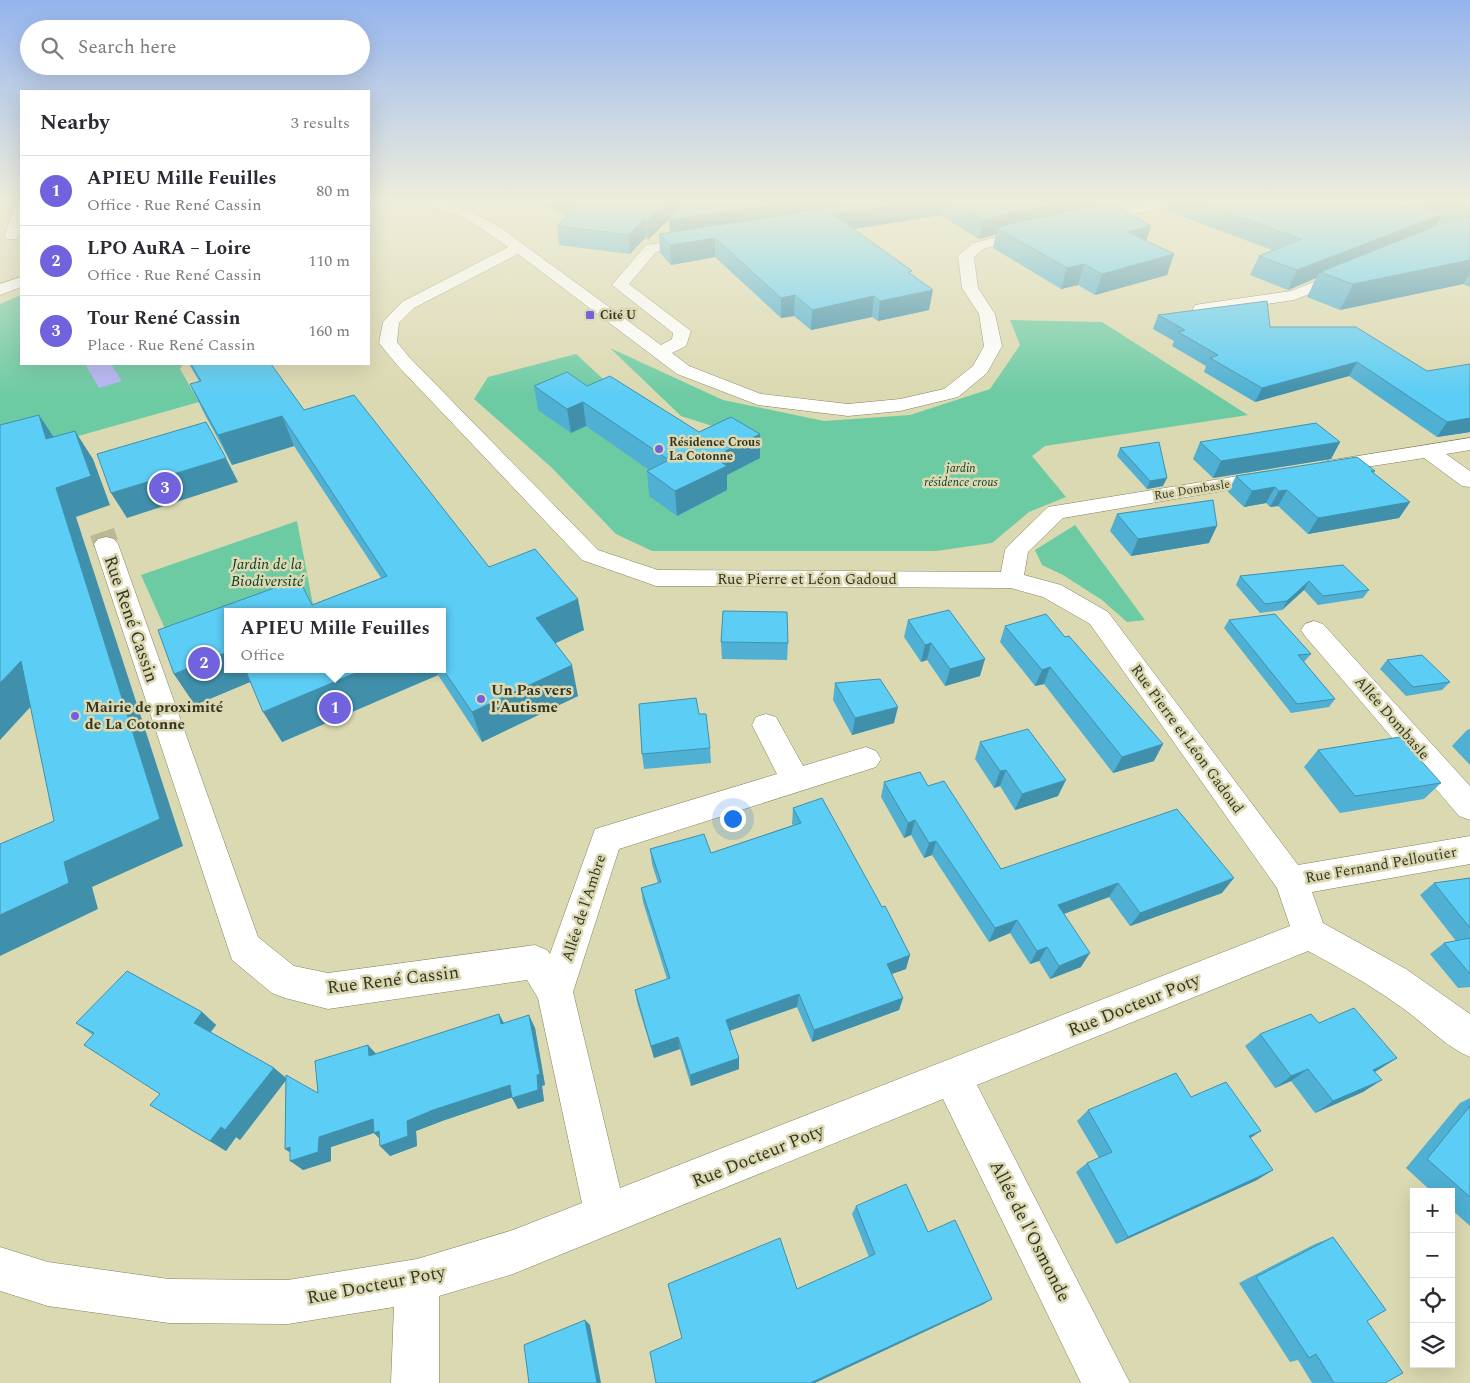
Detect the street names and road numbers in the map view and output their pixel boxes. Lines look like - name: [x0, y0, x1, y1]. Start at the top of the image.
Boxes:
- street label: Rue Dombasle: [1153, 475, 1232, 505]
- street label: Rue René Cassin: [97, 552, 165, 686]
- street label: Rue Pierre et Léon Gadoud: [717, 568, 897, 591]
- street label: Rue Pierre et Léon Gadoud: [1125, 660, 1249, 818]
- street label: Allée Dombasle: [1349, 671, 1435, 765]
- street label: Rue Fernand Pelloutier: [1304, 840, 1459, 890]
- street label: Allée de l'Ambre: [556, 851, 612, 965]
- street label: Rue René Cassin: [325, 959, 461, 1001]
- street label: Rue Docteur Poty: [1064, 966, 1205, 1044]
- street label: Rue Docteur Poty: [688, 1117, 829, 1195]
- street label: Allée de l'Osmonde: [983, 1156, 1077, 1306]
- street label: Rue Docteur Poty: [305, 1258, 449, 1312]

